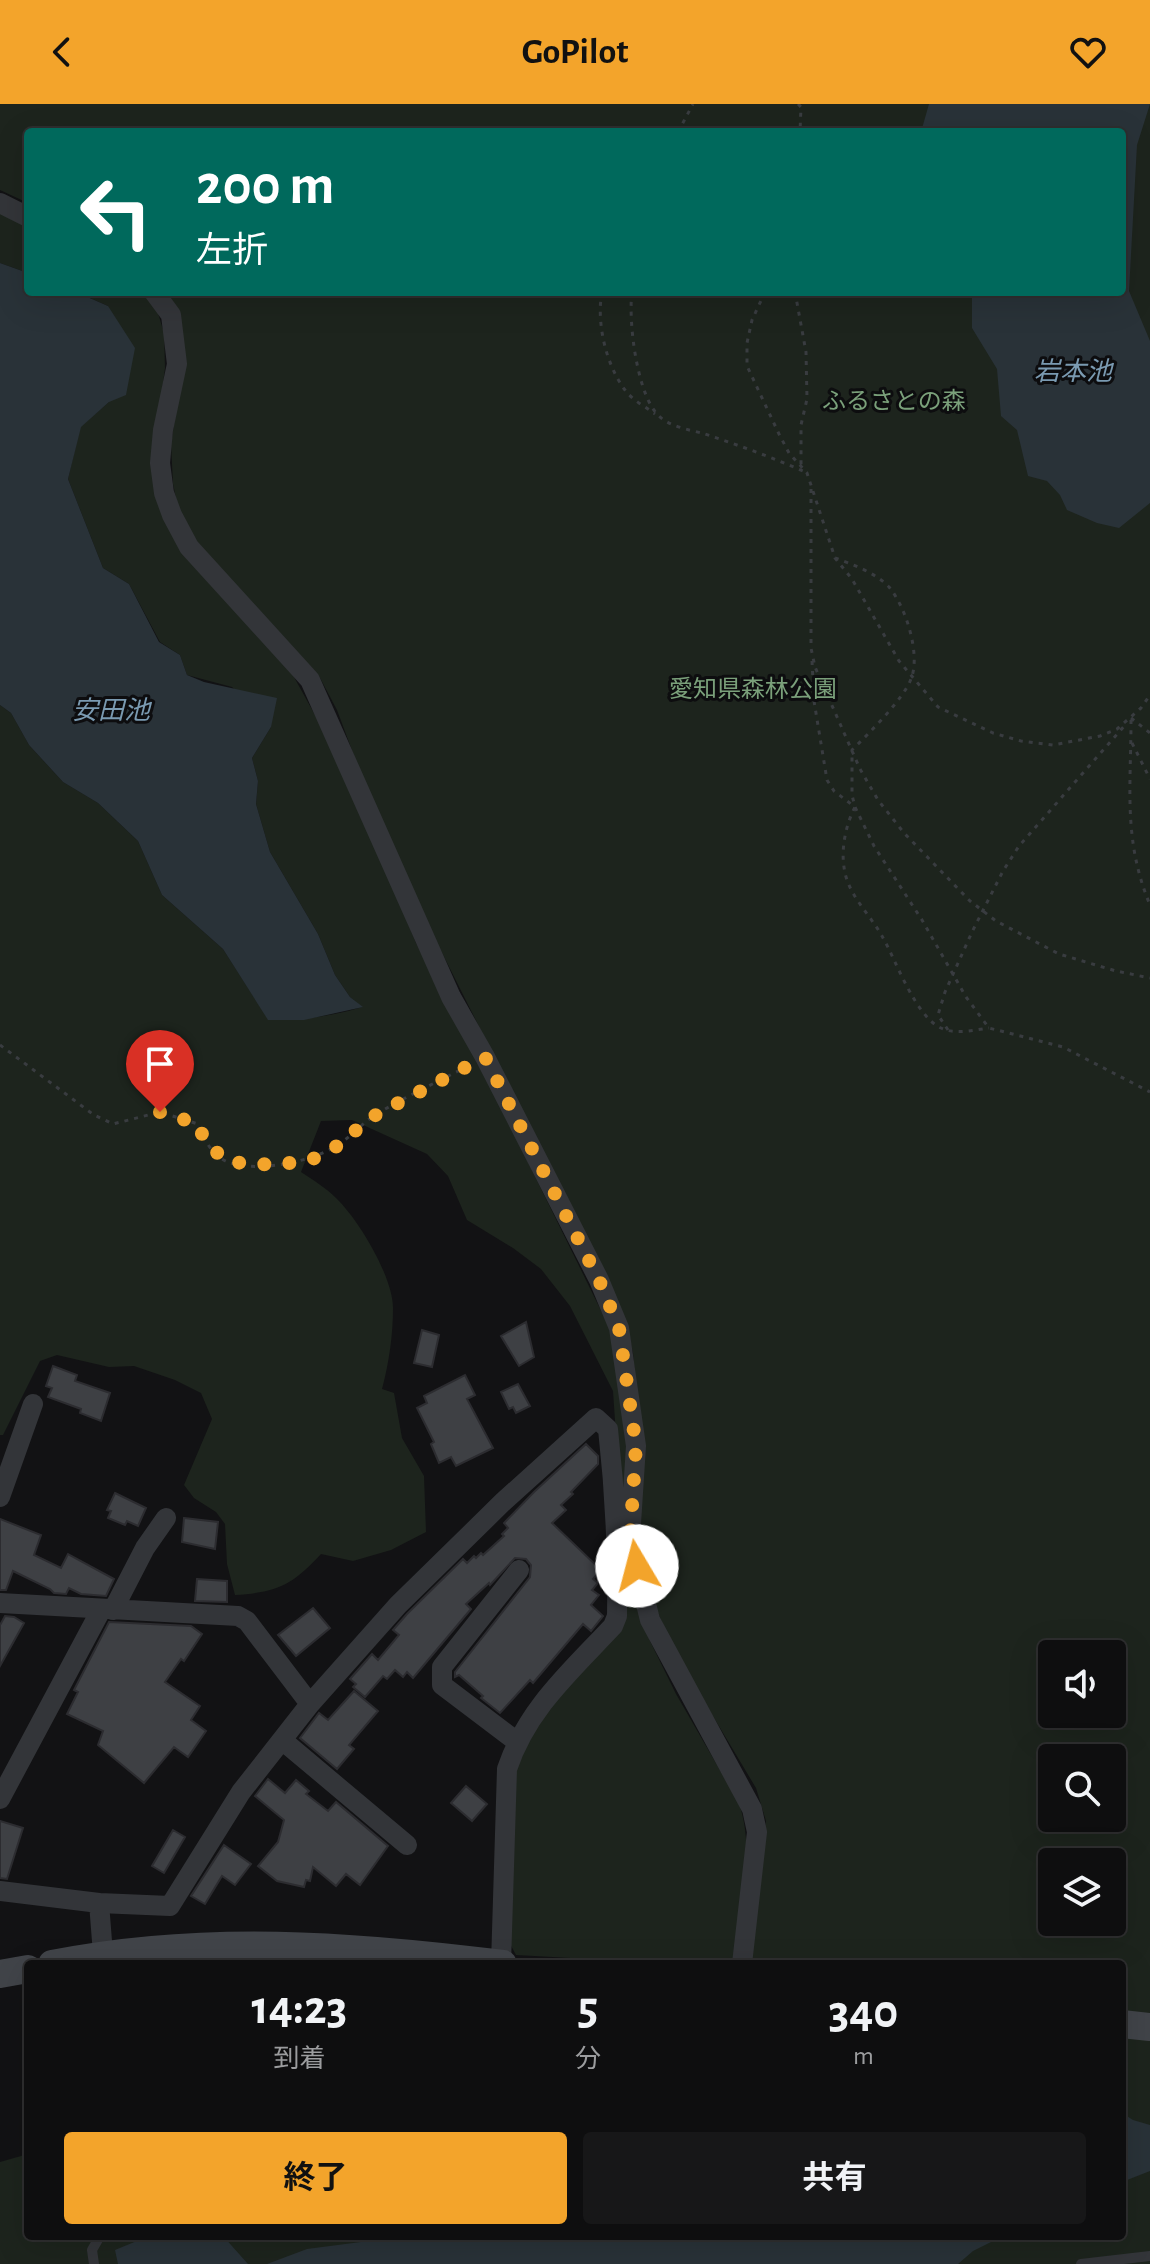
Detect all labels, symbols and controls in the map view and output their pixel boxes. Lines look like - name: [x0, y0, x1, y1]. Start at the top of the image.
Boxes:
- icon: back: [40, 30, 84, 74]
- icon: heart: [1066, 30, 1110, 74]
- text: GoPilot: [522, 34, 628, 70]
- text: 200 m: [196, 158, 334, 214]
- icon: left: [64, 160, 168, 264]
- text: 左折: [196, 233, 268, 269]
- water label: 岩本池: [1034, 358, 1115, 385]
- park label: ふるさとの森: [822, 388, 966, 414]
- park label: 愛知県森林公園: [669, 676, 837, 702]
- water label: 安田池: [72, 697, 153, 724]
- pin: [126, 1030, 194, 1112]
- icon: arrive: [138, 1042, 182, 1086]
- position arrow: [595, 1524, 679, 1608]
- map controls: [1038, 1640, 1126, 1936]
- button: sound: [1038, 1640, 1126, 1728]
- button: search: [1038, 1744, 1126, 1832]
- button: layers: [1038, 1848, 1126, 1936]
- text: 14:23: [252, 1985, 347, 2033]
- text: 5: [578, 1985, 598, 2033]
- text: 340: [829, 1989, 898, 2037]
- text: m: [853, 2043, 874, 2069]
- text: 到着: [273, 2046, 325, 2072]
- text: 分: [575, 2046, 601, 2072]
- button: 終了: [64, 2132, 567, 2224]
- button: 共有: [583, 2132, 1086, 2224]

